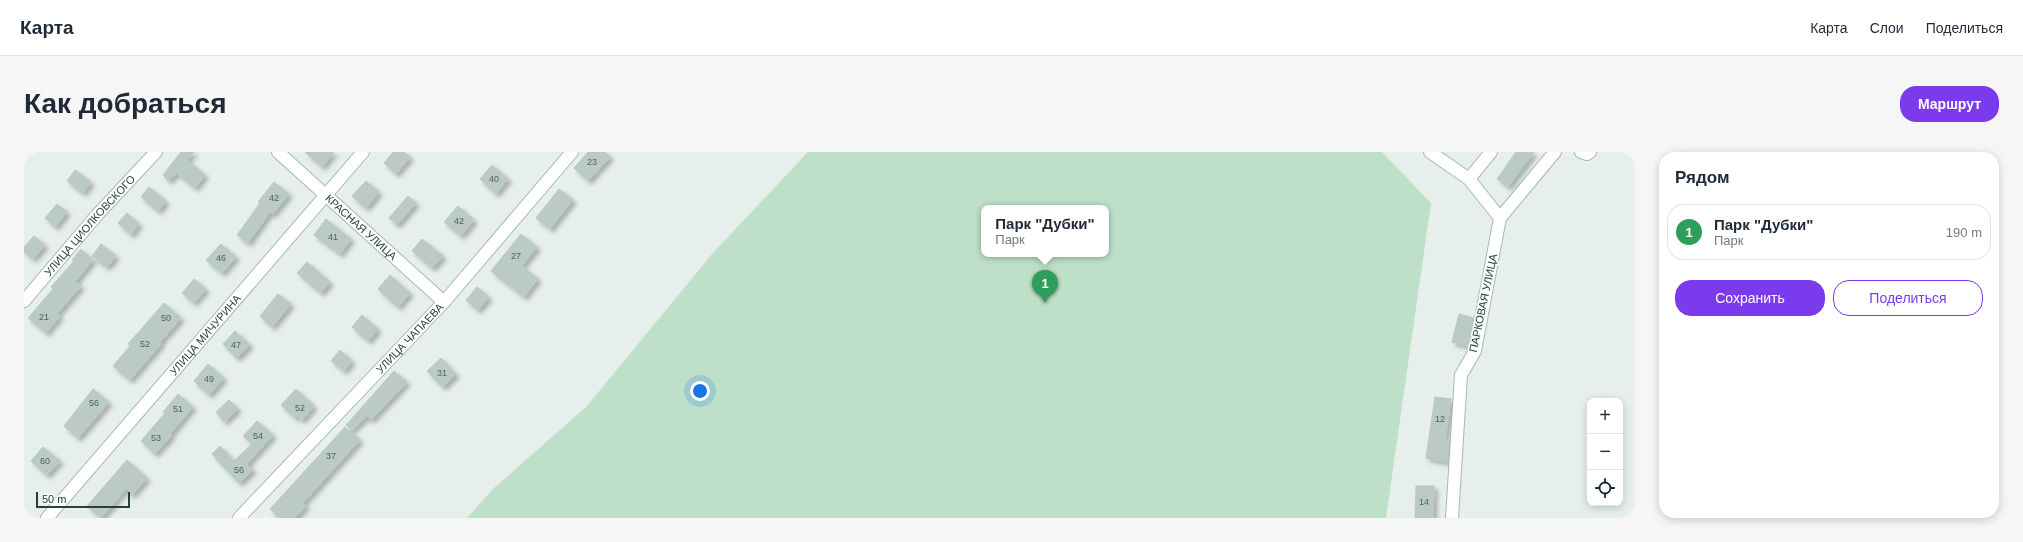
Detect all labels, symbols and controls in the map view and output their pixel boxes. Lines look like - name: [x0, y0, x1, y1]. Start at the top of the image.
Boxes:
- text: Карта: [20, 17, 74, 38]
- text: Карта: [1810, 20, 1848, 36]
- text: Слои: [1870, 20, 1904, 36]
- text: Поделиться: [1926, 20, 2003, 36]
- button: Маршрут: [1900, 86, 1999, 122]
- text: Как добраться: [24, 88, 226, 119]
- house number: 23: [587, 157, 597, 167]
- text: Рядом: [1675, 168, 1730, 187]
- street label: УЛИЦА ЦИОЛКОВСКОГО: [42, 172, 138, 278]
- house number: 40: [489, 174, 499, 184]
- street label: КРАСНАЯ УЛИЦА: [323, 192, 400, 263]
- house number: 42: [269, 193, 279, 203]
- popup: [981, 205, 1109, 257]
- text: Парк "Дубки": [995, 215, 1095, 232]
- house number: 42: [454, 216, 464, 226]
- text: Парк "Дубки": [1714, 216, 1813, 233]
- text: 1: [1685, 225, 1693, 240]
- text: 190 m: [1946, 225, 1982, 240]
- house number: 41: [328, 232, 338, 242]
- text: Парк: [995, 232, 1025, 247]
- text: Парк: [1714, 233, 1744, 248]
- house number: 27: [511, 251, 521, 261]
- street label: ПАРКОВАЯ УЛИЦА: [1467, 252, 1499, 353]
- house number: 46: [216, 253, 226, 263]
- pin: 1: [1032, 270, 1058, 303]
- button: Сохранить: [1675, 280, 1825, 316]
- button: Поделиться: [1833, 280, 1983, 316]
- street label: УЛИЦА МИЧУРИНА: [167, 292, 244, 377]
- street label: УЛИЦА ЧАПАЕВА: [374, 300, 446, 376]
- house number: 21: [39, 312, 49, 322]
- house number: 50: [161, 313, 171, 323]
- house number: 52: [140, 339, 150, 349]
- house number: 47: [231, 340, 241, 350]
- house number: 31: [437, 368, 447, 378]
- house number: 49: [204, 374, 214, 384]
- your location: [690, 381, 710, 401]
- house number: 56: [89, 398, 99, 408]
- map controls: [1587, 398, 1623, 506]
- button: +: [1587, 398, 1623, 434]
- house number: 52: [295, 403, 305, 413]
- house number: 51: [173, 404, 183, 414]
- house number: 12: [1435, 414, 1445, 424]
- house number: 54: [253, 431, 263, 441]
- house number: 53: [151, 433, 161, 443]
- button: −: [1587, 434, 1623, 470]
- house number: 37: [326, 451, 336, 461]
- house number: 60: [40, 456, 50, 466]
- house number: 56: [234, 465, 244, 475]
- button: locate: [1587, 470, 1623, 506]
- scale bar: [36, 490, 130, 509]
- text: 50 m: [42, 493, 66, 505]
- house number: 14: [1419, 497, 1429, 507]

